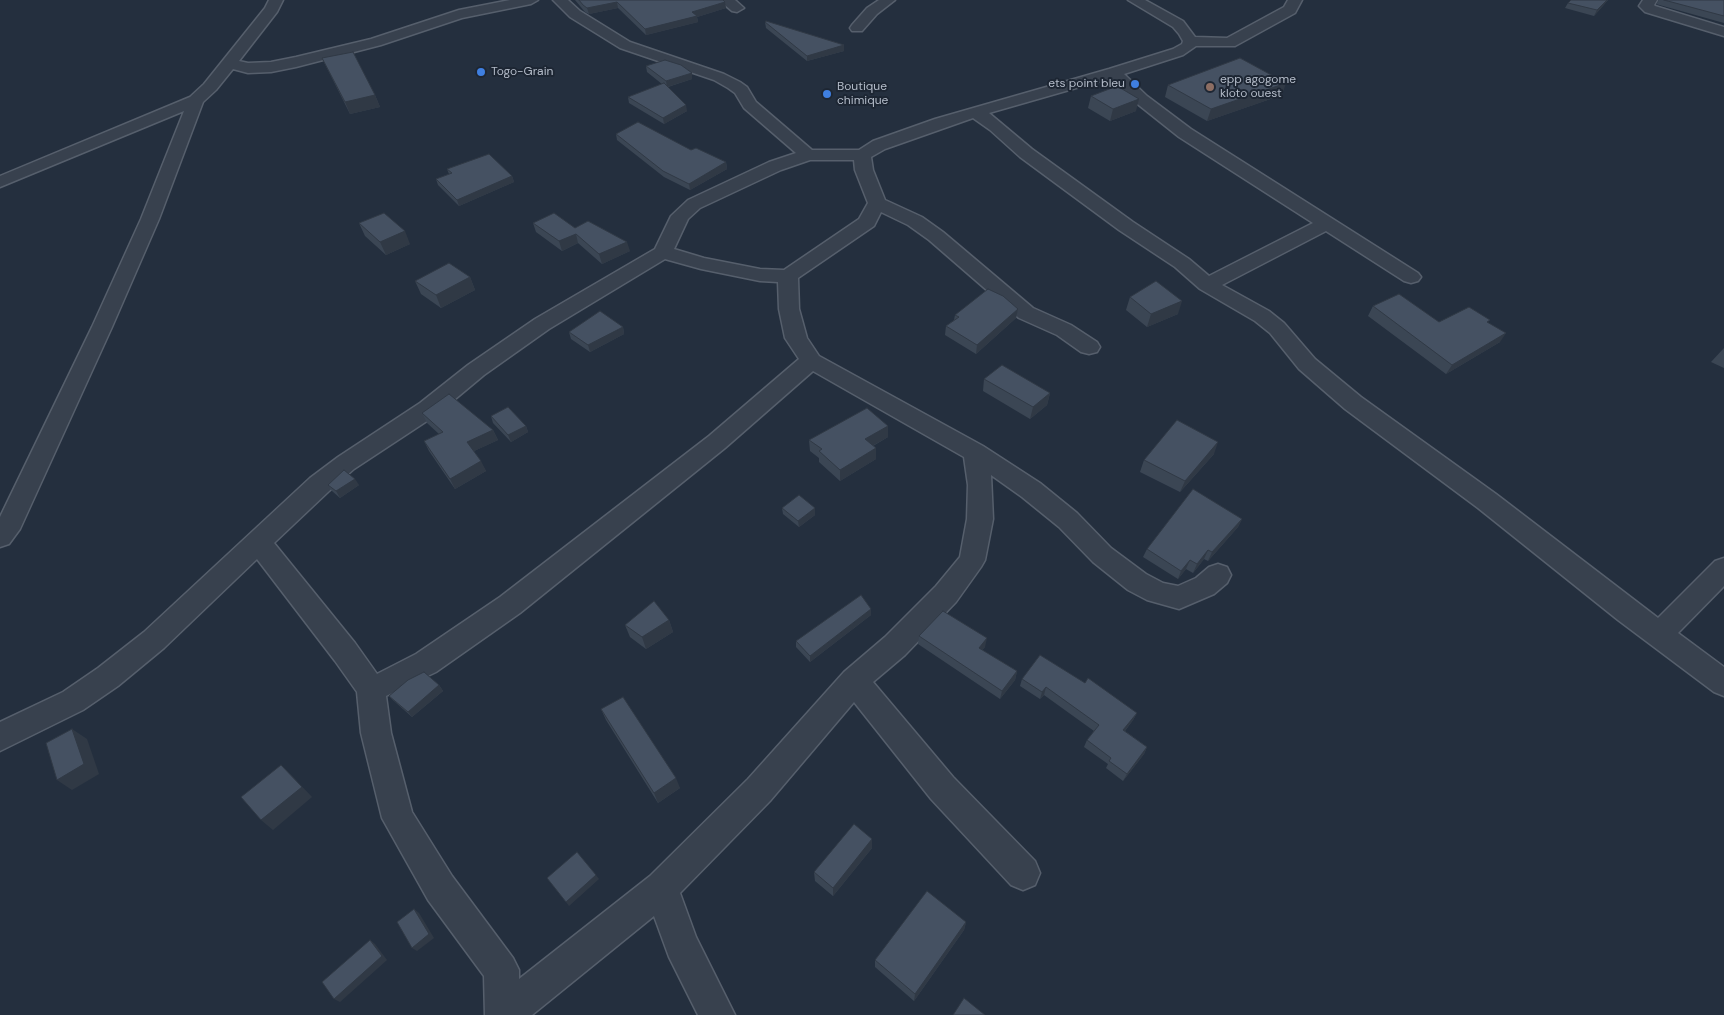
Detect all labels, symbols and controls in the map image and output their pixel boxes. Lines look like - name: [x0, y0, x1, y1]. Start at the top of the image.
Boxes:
- place label: Togo-Grain: [491, 65, 553, 79]
- marker: Togo-Grain: [475, 66, 487, 78]
- place label: epp agogome kloto ouest: [1220, 73, 1296, 101]
- place label: ets point bleu: [1048, 77, 1125, 91]
- marker: ets point bleu: [1129, 78, 1141, 90]
- place label: Boutique chimique: [837, 80, 888, 108]
- marker: epp agogome kloto ouest: [1204, 81, 1216, 93]
- marker: Boutique chimique: [821, 88, 833, 100]

